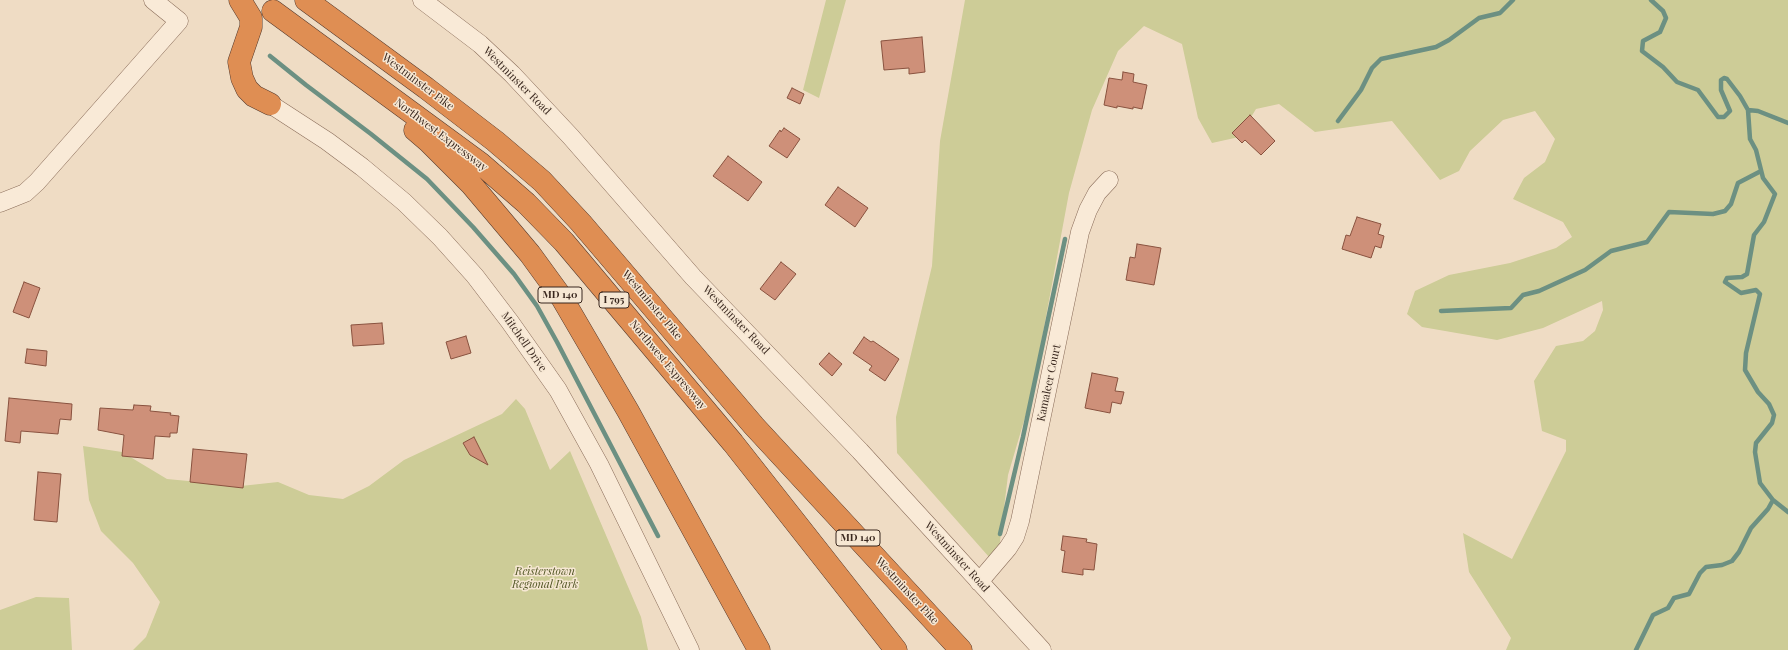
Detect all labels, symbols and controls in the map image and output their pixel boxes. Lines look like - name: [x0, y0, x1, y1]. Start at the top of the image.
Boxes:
- street label: Westminster Road: [480, 44, 554, 118]
- street label: Westminster Pike: [380, 51, 456, 113]
- street label: Northwest Expressway: [392, 96, 490, 174]
- street label: Westminster Pike: [619, 268, 685, 342]
- street label: Westminster Road: [700, 283, 772, 357]
- road number: MD 140: [538, 287, 582, 303]
- road number: I 795: [599, 292, 629, 308]
- street label: Mitchell Drive: [499, 310, 549, 374]
- street label: Northwest Expressway: [627, 318, 709, 412]
- street label: Kamaleer Court: [1034, 343, 1064, 423]
- street label: Westminster Road: [922, 519, 992, 595]
- road number: MD 140: [836, 530, 880, 546]
- street label: Westminster Pike: [873, 555, 941, 627]
- park label: Reisterstown Regional Park: [512, 565, 578, 591]

